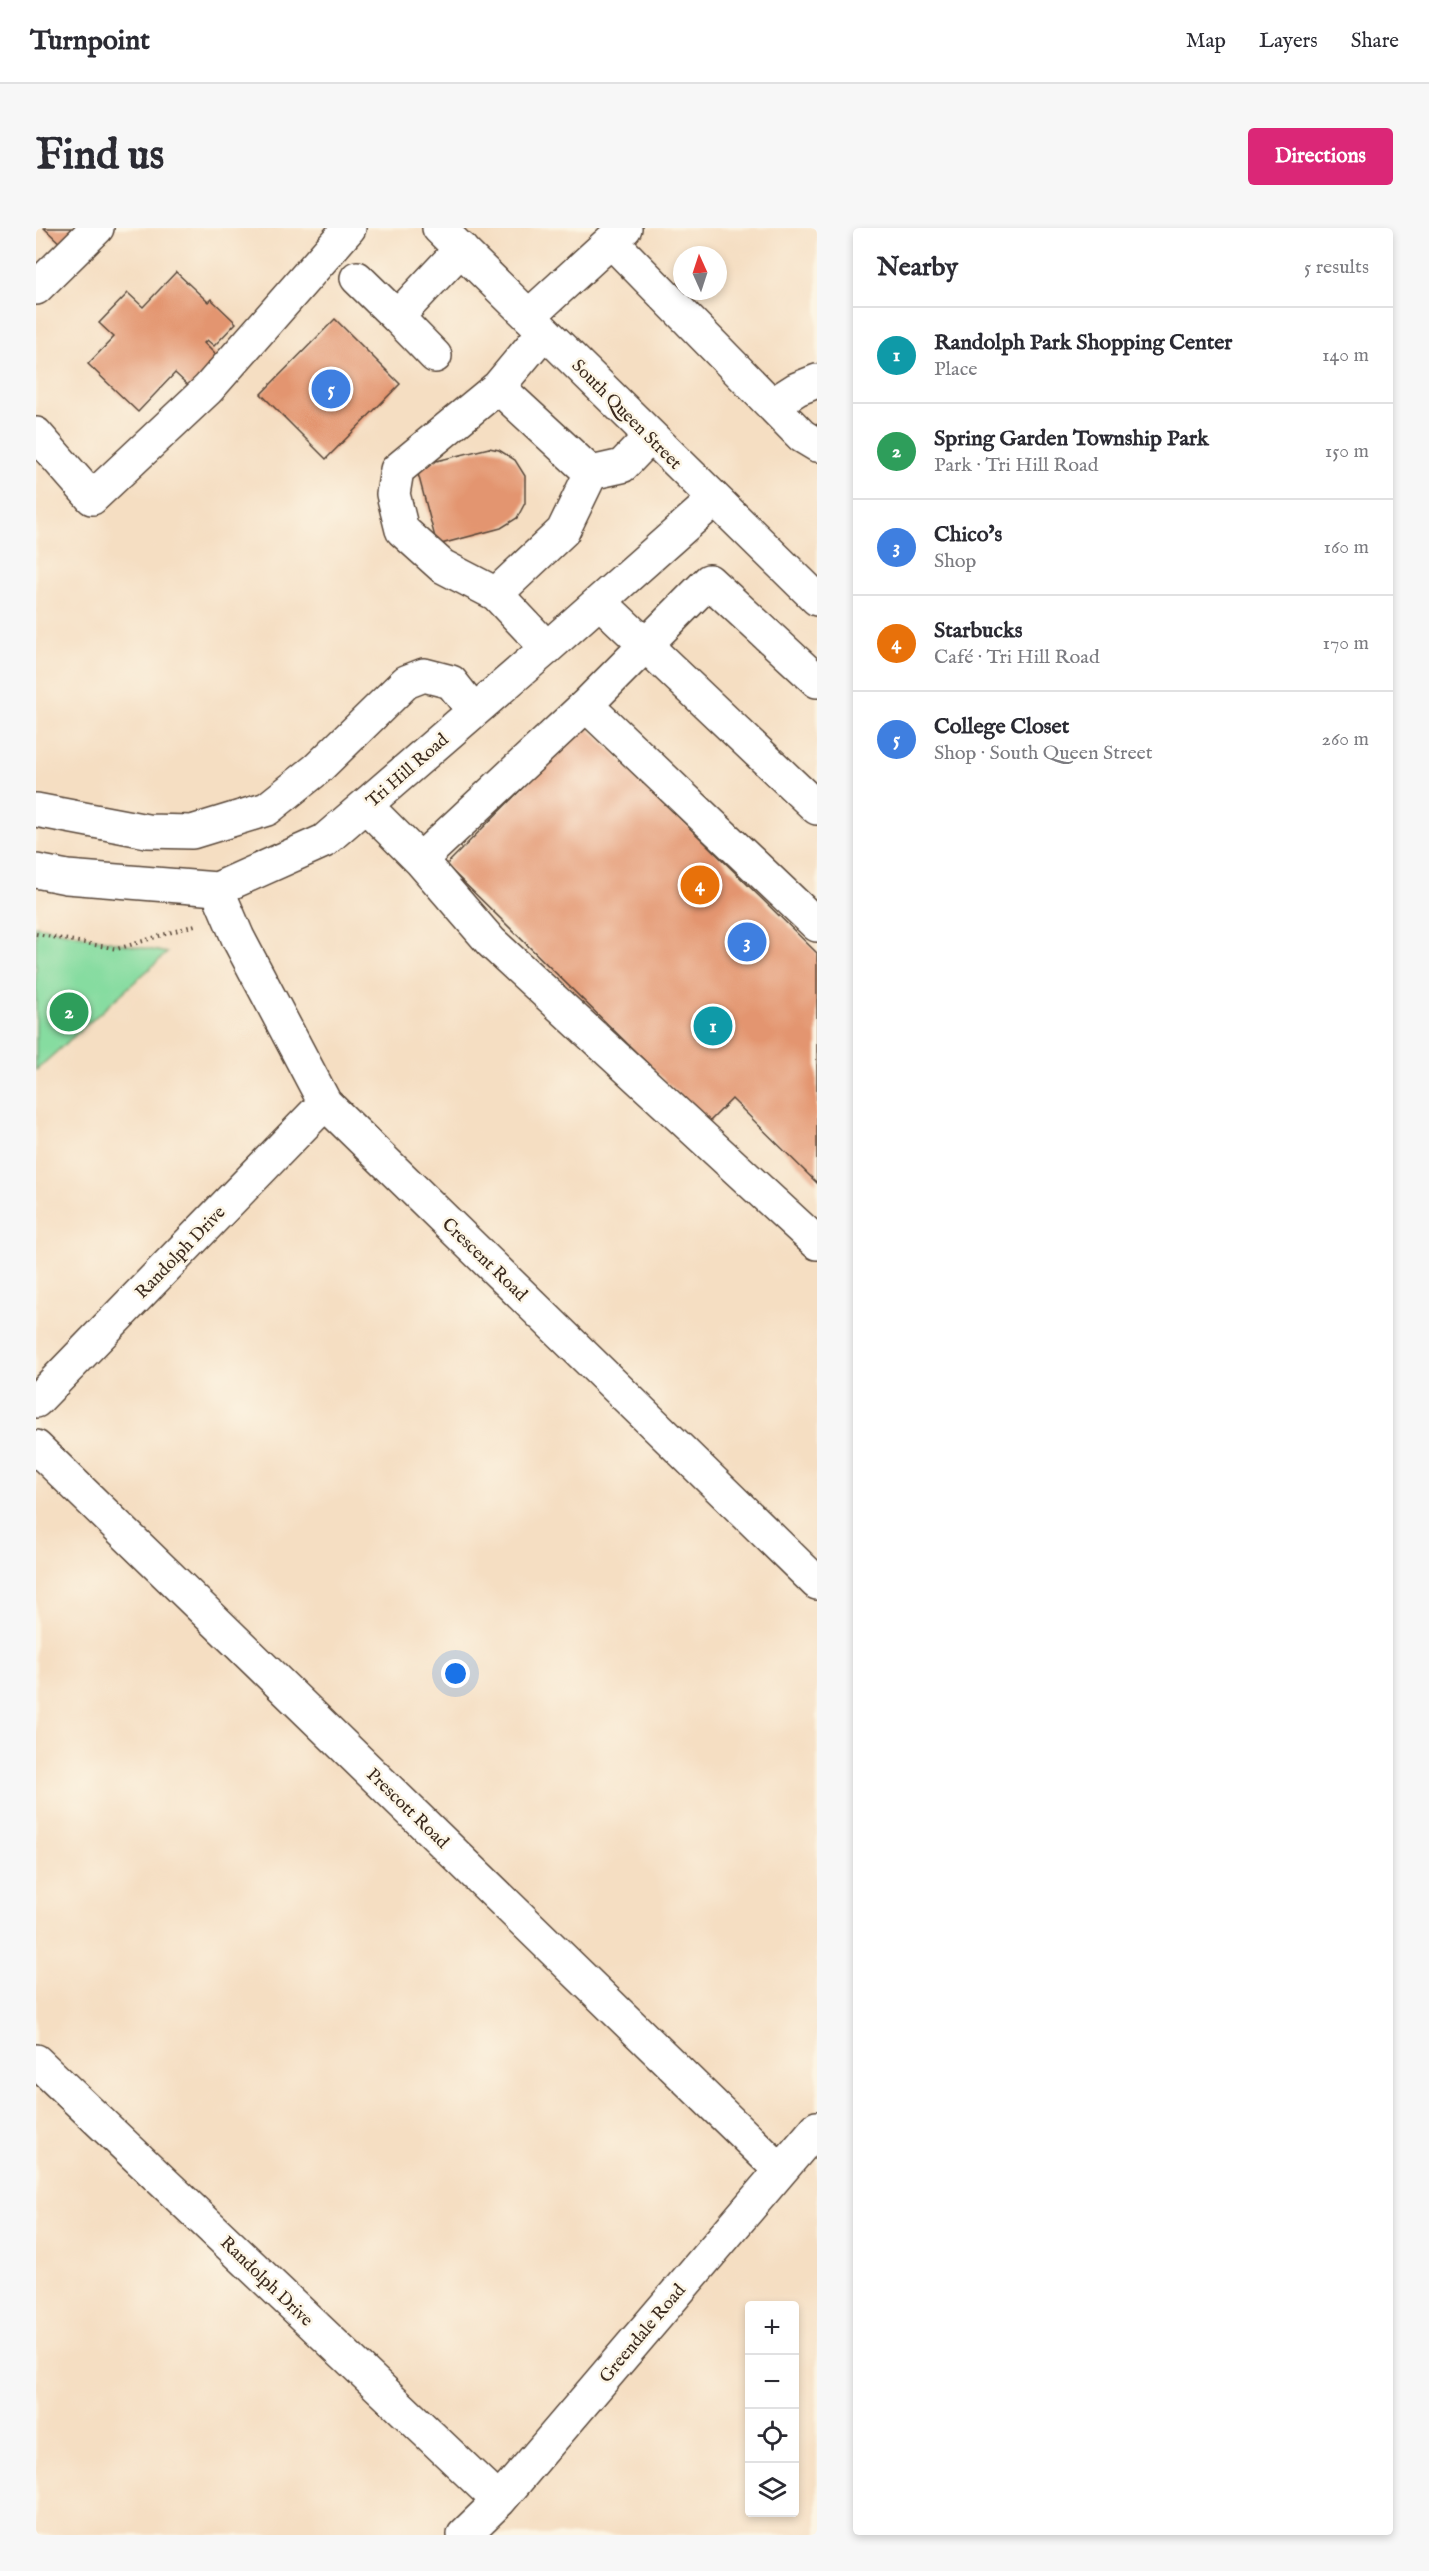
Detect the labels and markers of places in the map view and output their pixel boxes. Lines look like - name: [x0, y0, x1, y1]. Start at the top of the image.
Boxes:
- pin: 5: [312, 366, 350, 412]
- pin: 4: [680, 862, 720, 908]
- pin: 3: [728, 920, 766, 964]
- pin: 2: [50, 990, 88, 1034]
- pin: 1: [694, 1004, 732, 1048]

